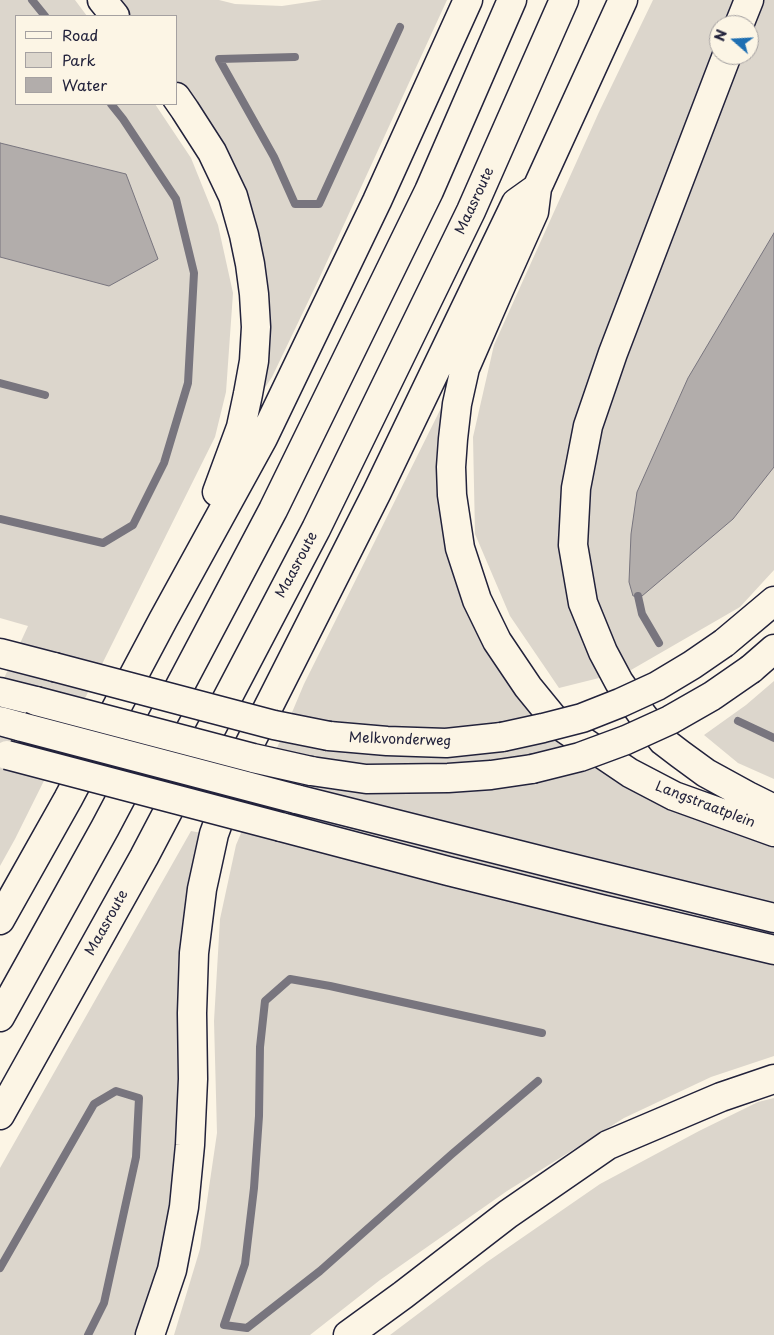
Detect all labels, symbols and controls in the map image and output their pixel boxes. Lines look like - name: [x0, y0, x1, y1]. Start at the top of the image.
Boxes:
- legend: [15, 15, 178, 105]
- north arrow: [709, 15, 759, 65]
- text: Road: [62, 23, 98, 46]
- text: N: [709, 27, 732, 44]
- text: Park: [62, 48, 96, 71]
- text: Water: [62, 73, 107, 96]
- street label: Maasroute: [452, 165, 498, 237]
- street label: Maasroute: [273, 529, 321, 601]
- street label: Melkvonderweg: [348, 730, 452, 750]
- street label: Langstraatplein: [653, 778, 757, 832]
- street label: Maasroute: [82, 887, 132, 959]

